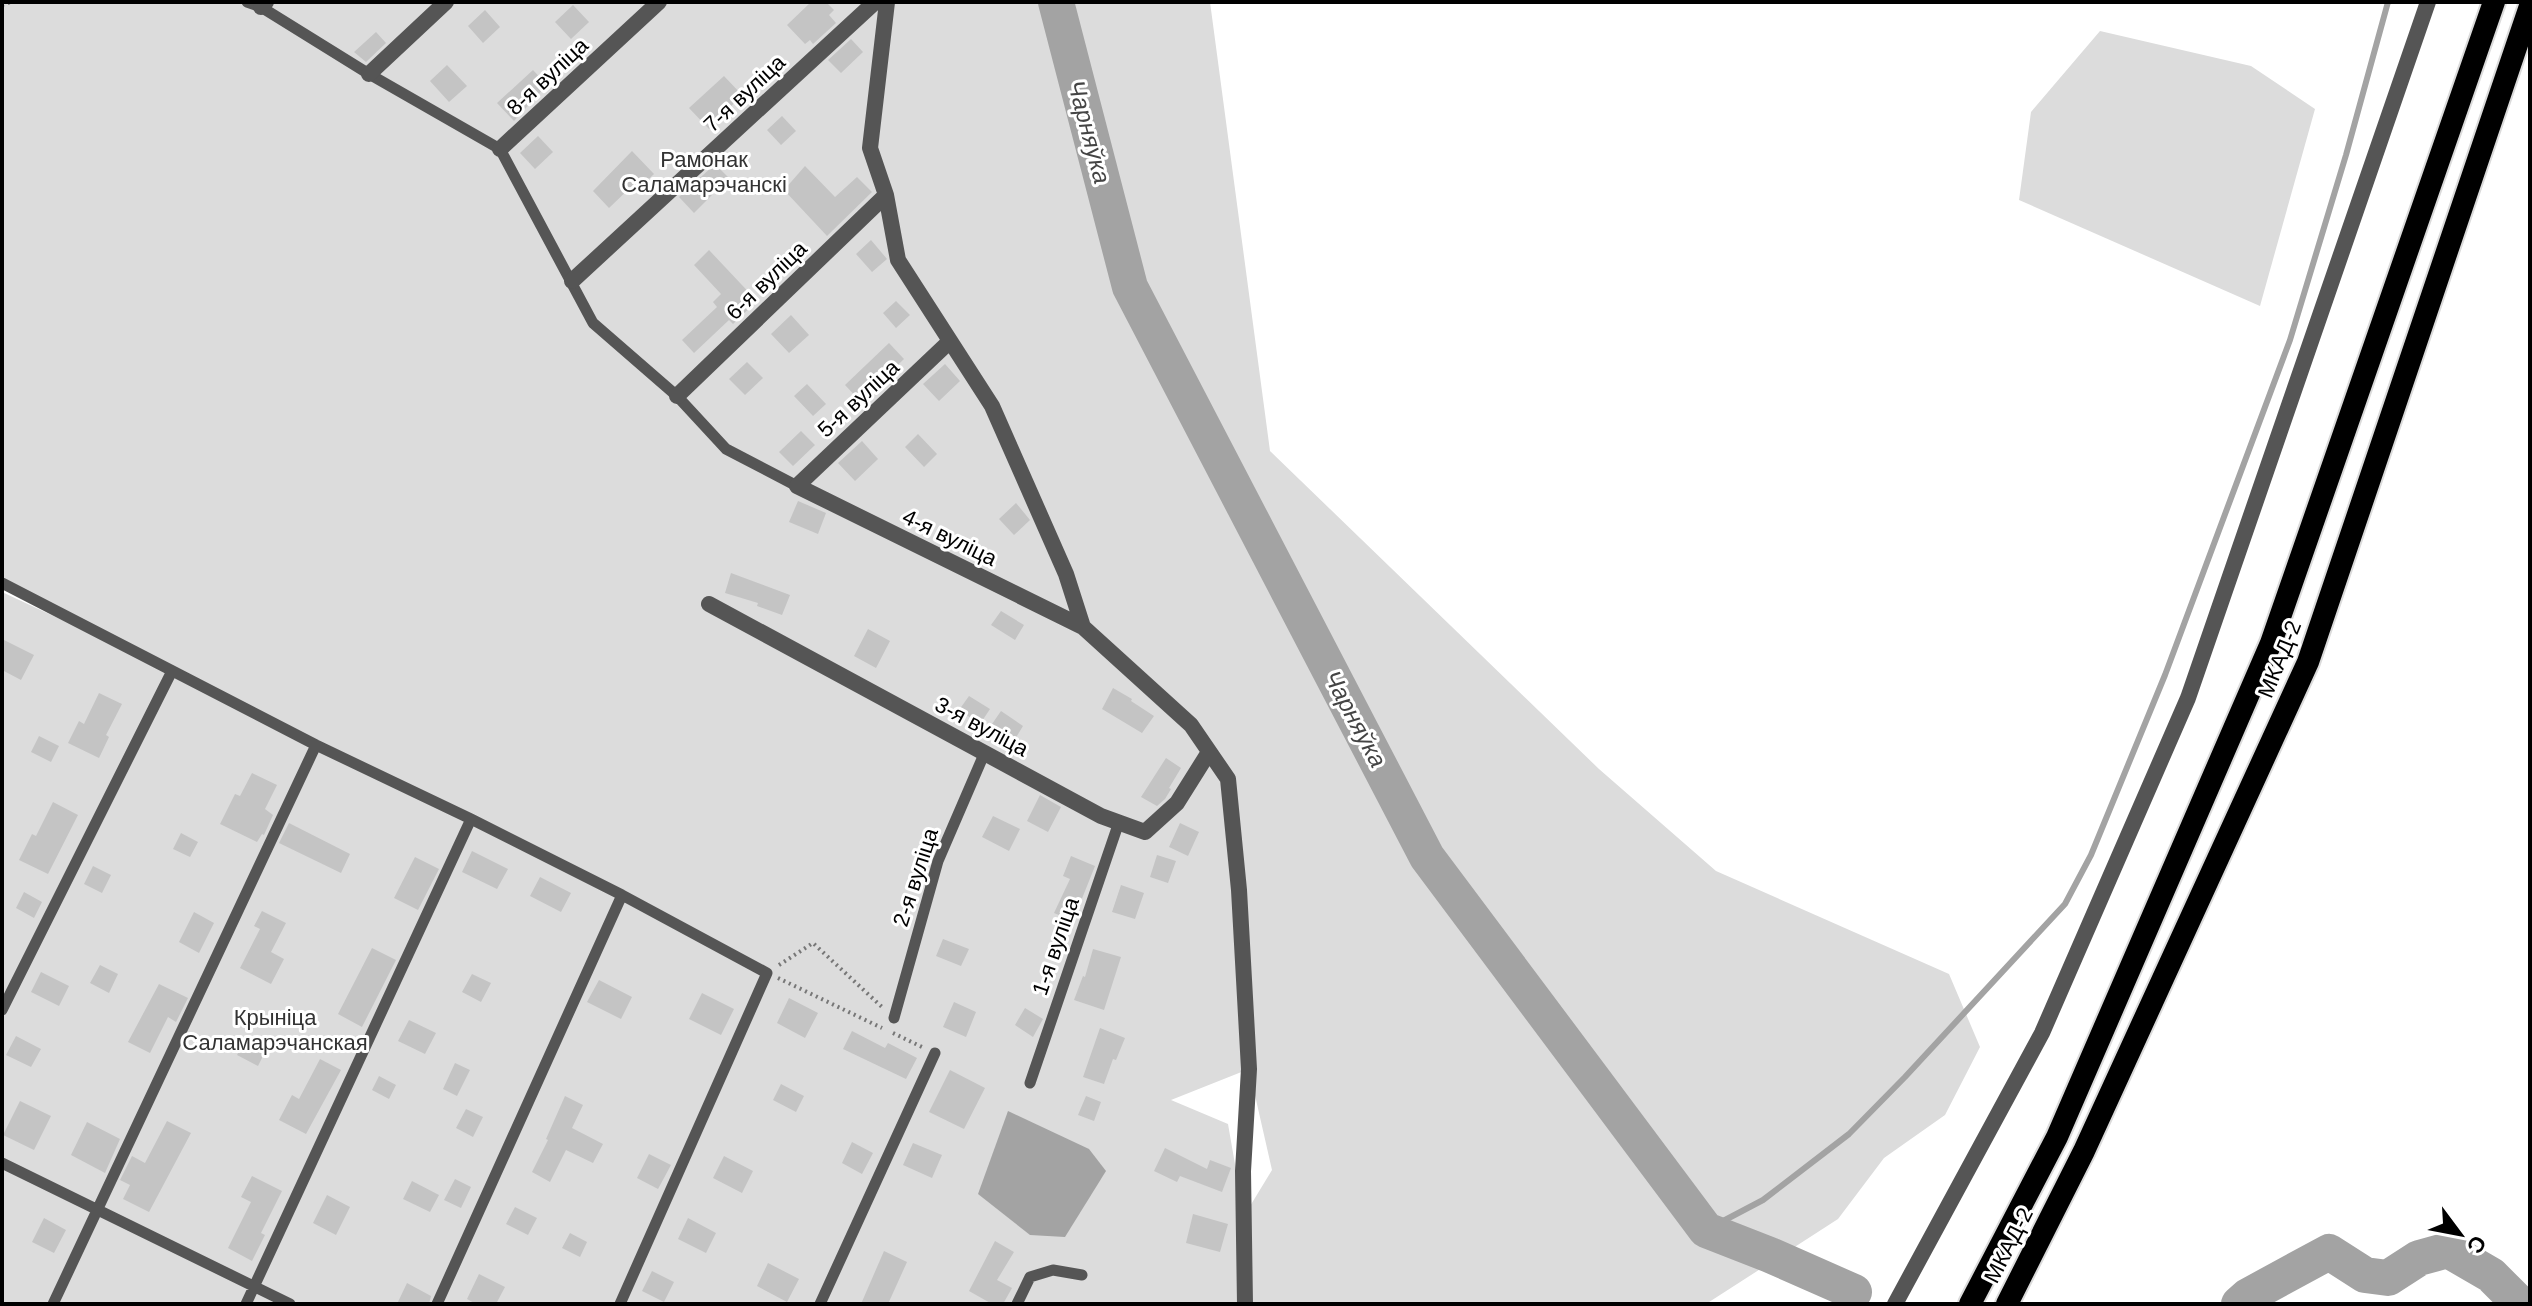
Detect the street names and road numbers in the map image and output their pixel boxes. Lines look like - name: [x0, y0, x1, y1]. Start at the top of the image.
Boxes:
- street label: 8-я вуліца: [502, 32, 594, 120]
- street label: 7-я вуліца: [699, 49, 791, 137]
- street label: 6-я вуліца: [721, 235, 812, 325]
- street label: 5-я вуліца: [813, 354, 905, 442]
- street label: 4-я вуліца: [899, 504, 1002, 571]
- street label: МКАД-2: [2253, 617, 2306, 701]
- street label: 3-я вуліца: [931, 691, 1033, 762]
- street label: 2-я вуліца: [888, 824, 943, 929]
- street label: 1-я вуліца: [1027, 893, 1084, 998]
- street label: МКАД-2: [1979, 1203, 2038, 1287]

